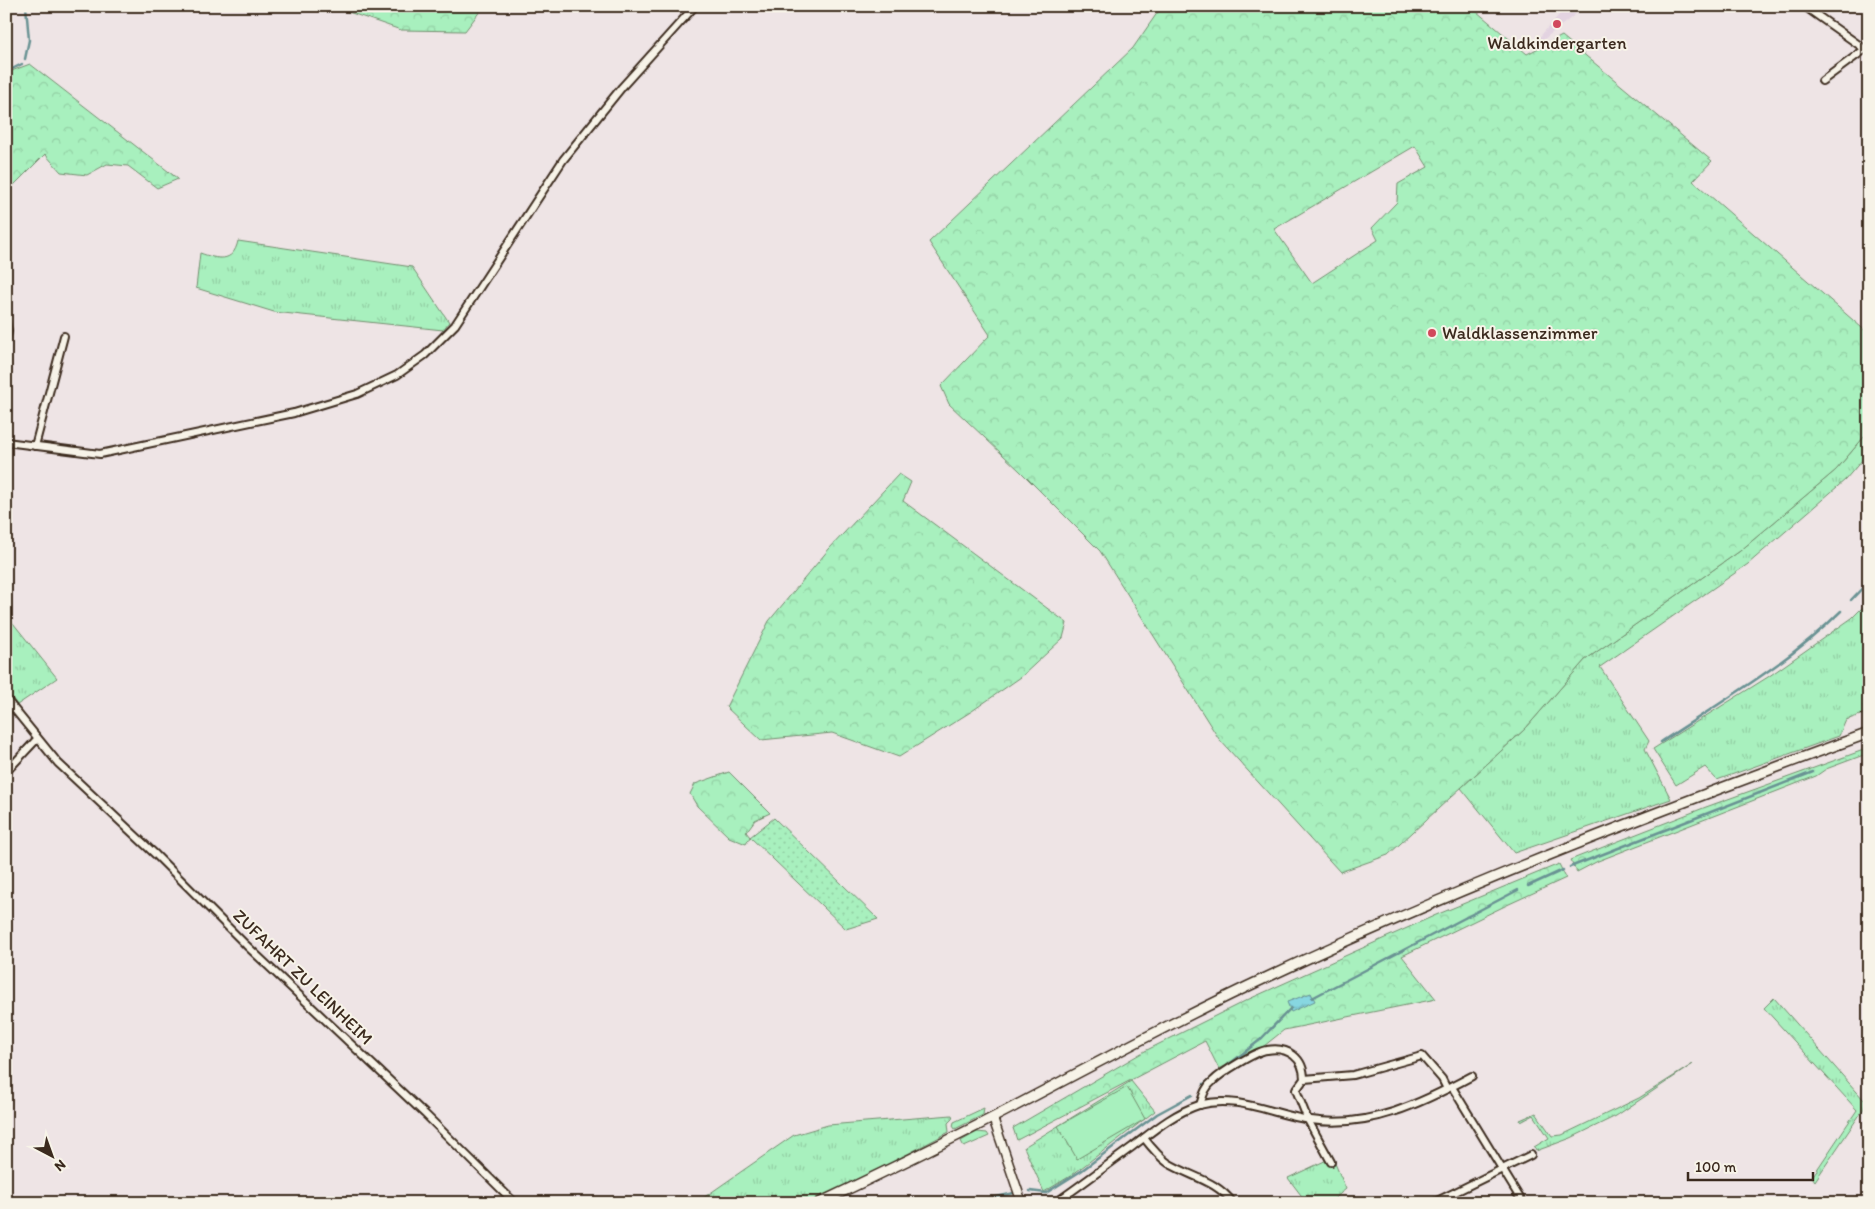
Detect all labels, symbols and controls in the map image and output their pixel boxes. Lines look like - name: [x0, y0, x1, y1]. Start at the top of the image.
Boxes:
- marker: Waldkindergarten: [1551, 18, 1563, 30]
- place label: Waldkindergarten: [1487, 32, 1627, 54]
- place label: Waldklassenzimmer: [1442, 322, 1598, 344]
- marker: Waldklassenzimmer: [1426, 327, 1438, 339]
- street label: ZUFAHRT ZU LEINHEIM: [229, 905, 377, 1049]
- north arrow: [28, 1132, 78, 1182]
- scale bar: [1688, 1149, 1812, 1181]
- text: N: [51, 1156, 69, 1175]
- text: 100 m: [1695, 1158, 1737, 1176]

